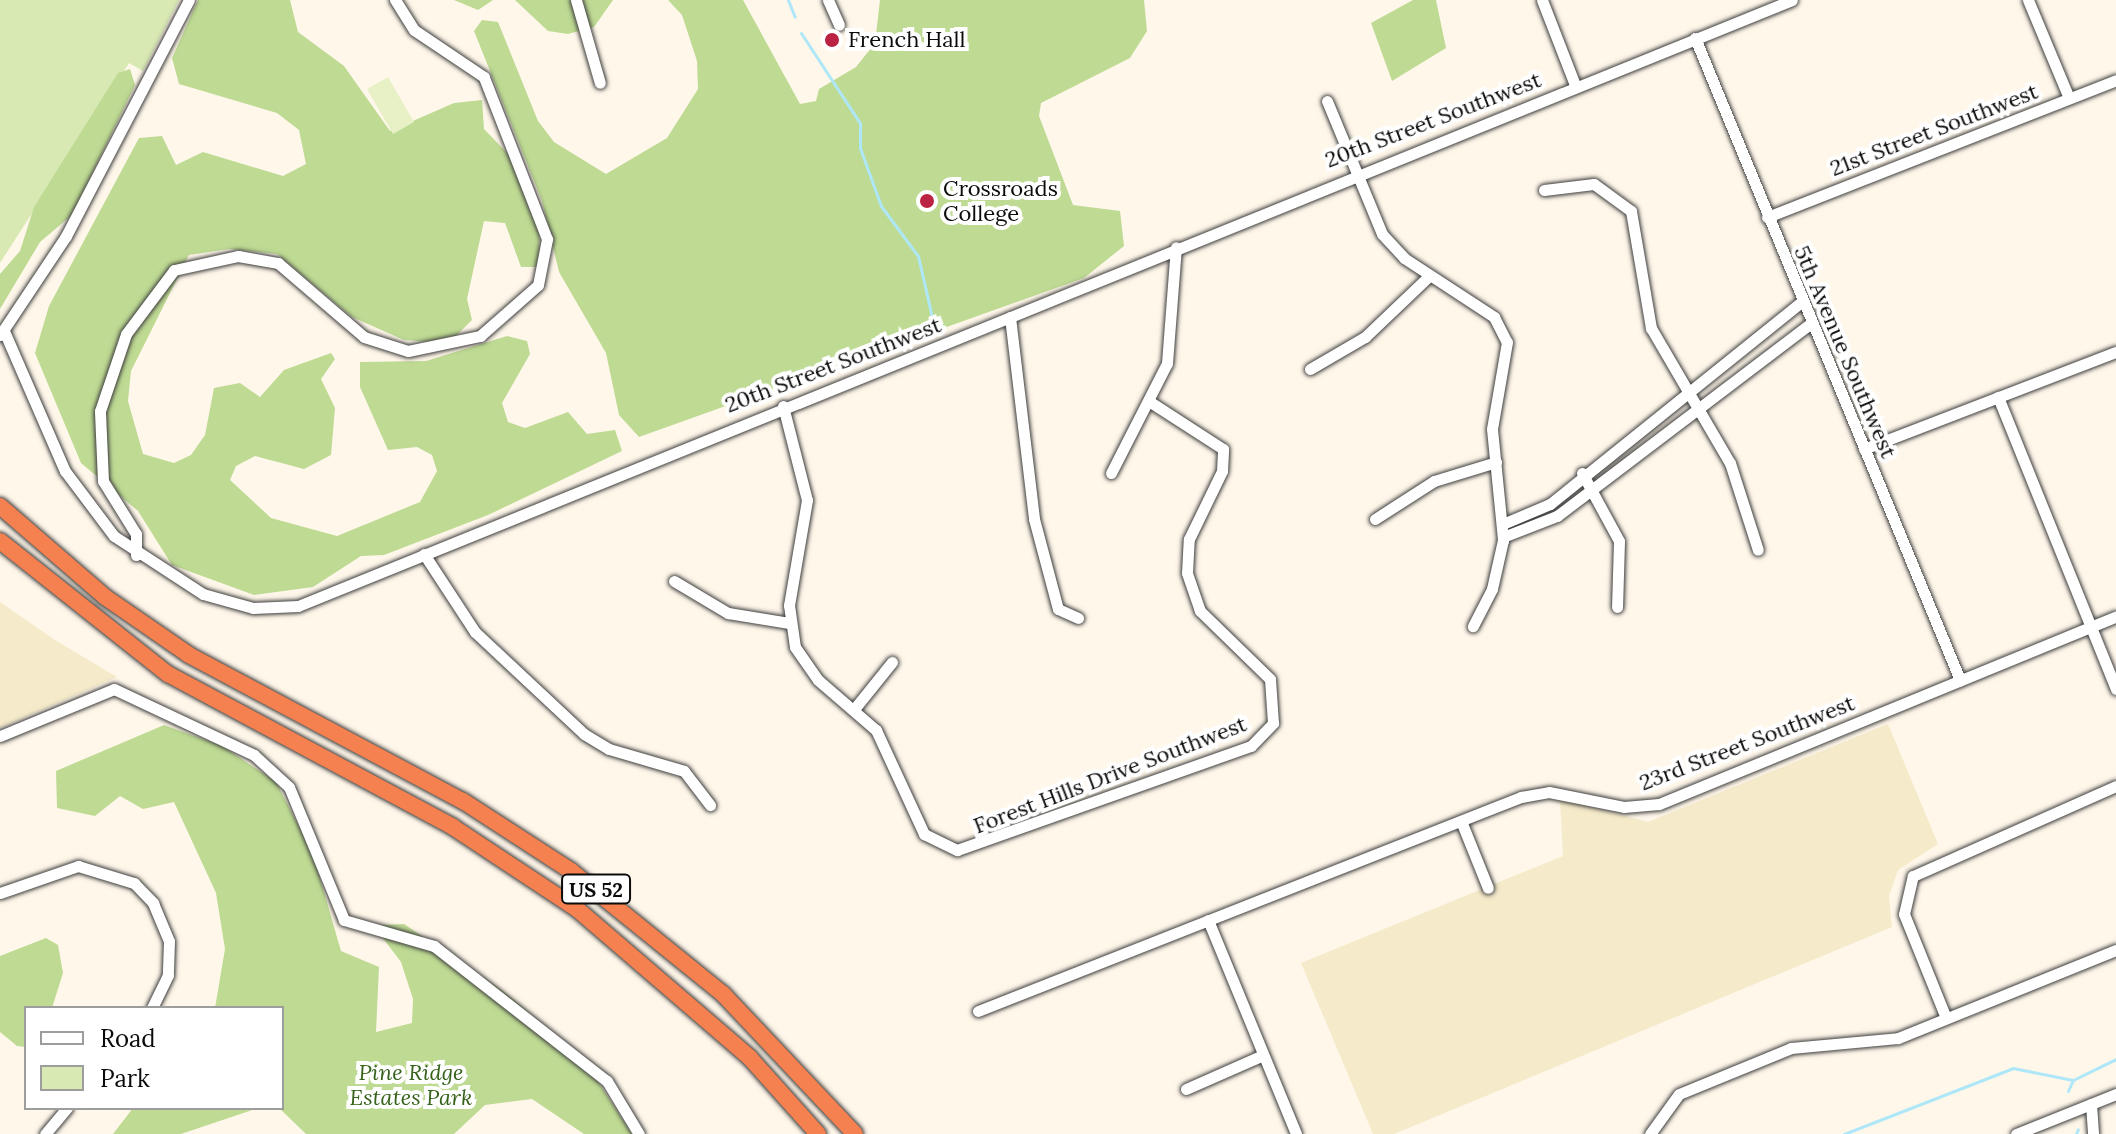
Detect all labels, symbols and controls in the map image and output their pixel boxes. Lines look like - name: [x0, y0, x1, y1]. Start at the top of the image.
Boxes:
- place label: French Hall: [848, 27, 965, 53]
- marker: French Hall: [823, 31, 841, 49]
- street label: 20th Street Southwest: [1321, 67, 1545, 173]
- street label: 21st Street Southwest: [1826, 78, 2042, 182]
- place label: Crossroads College: [943, 175, 1058, 226]
- marker: Crossroads College: [918, 192, 936, 210]
- street label: 5th Avenue Southwest: [1788, 242, 1902, 462]
- street label: 20th Street Southwest: [721, 312, 945, 418]
- street label: 23rd Street Southwest: [1636, 690, 1858, 796]
- street label: Forest Hills Drive Southwest: [970, 711, 1250, 839]
- road number: US 52: [560, 873, 632, 905]
- legend: [24, 1006, 284, 1110]
- text: Road: [100, 1023, 156, 1054]
- park label: Pine Ridge Estates Park: [350, 1059, 472, 1110]
- text: Park: [100, 1063, 150, 1094]

